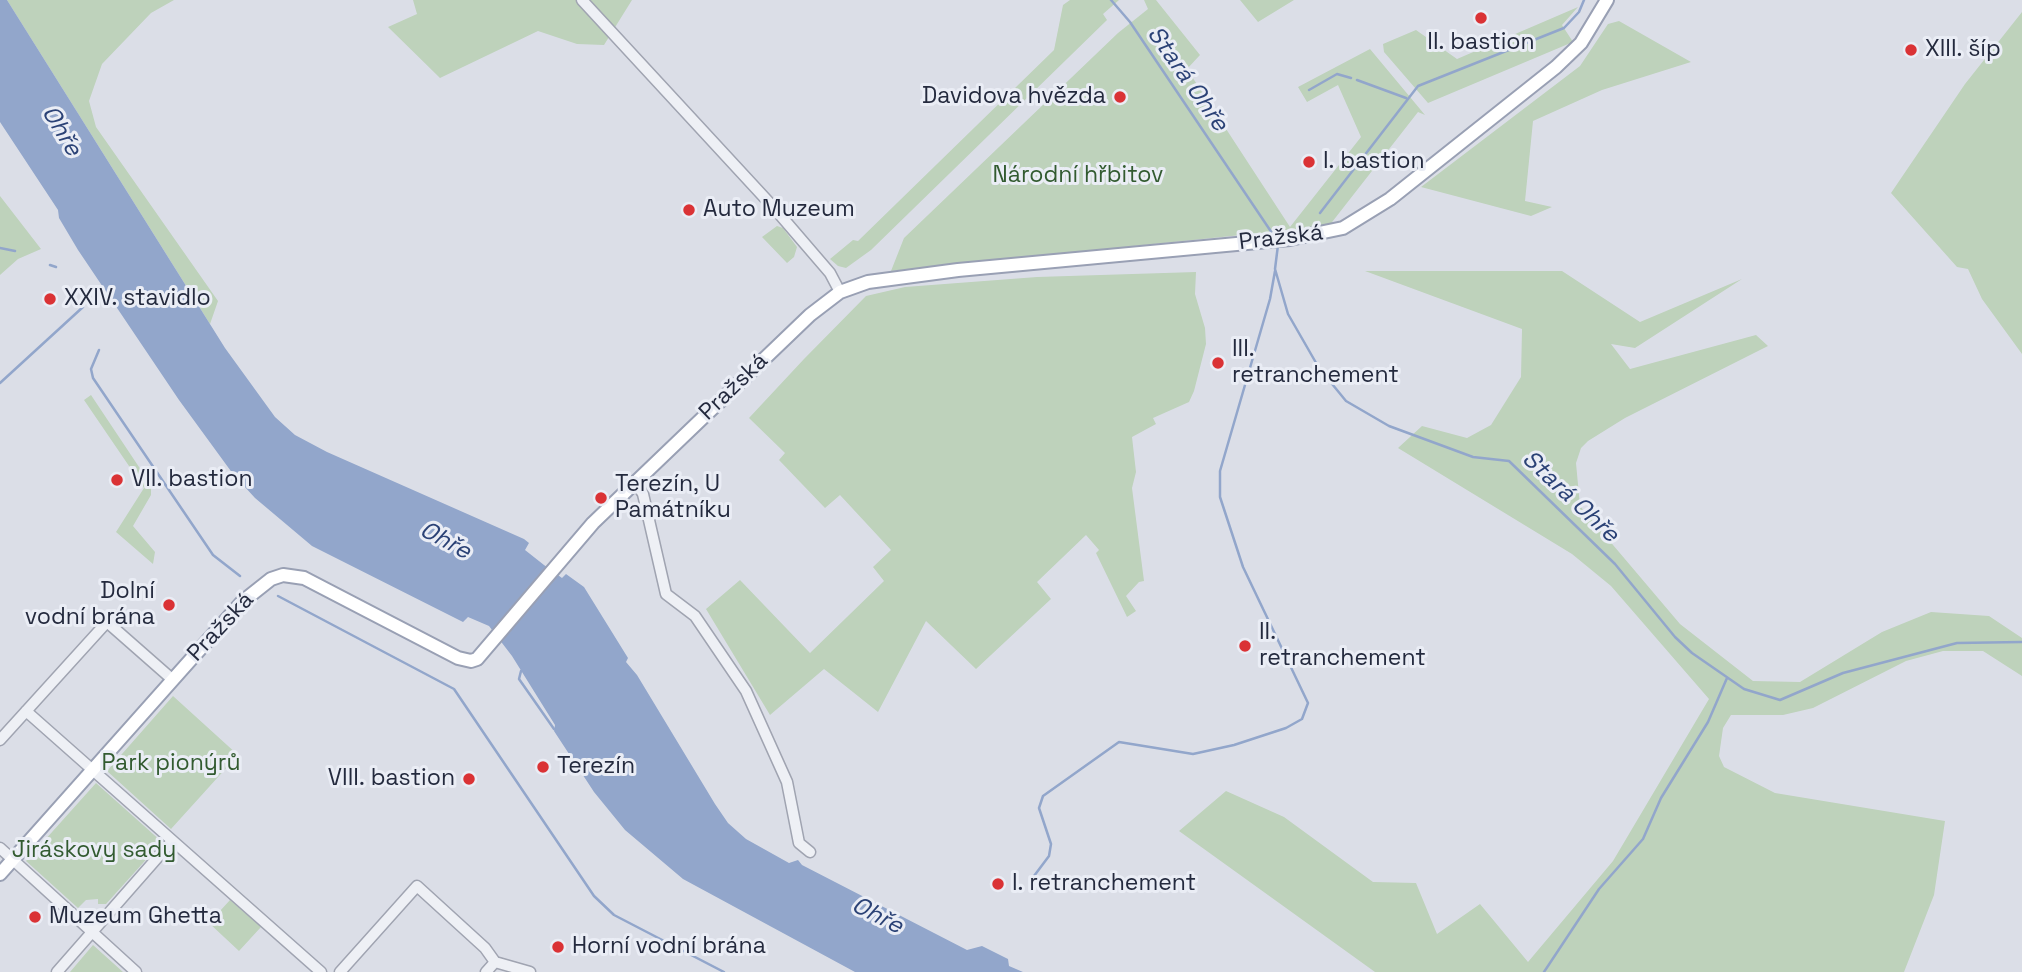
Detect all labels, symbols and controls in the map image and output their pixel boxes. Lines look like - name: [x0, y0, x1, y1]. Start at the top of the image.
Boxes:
- marker: II. bastion: [1473, 10, 1489, 26]
- water label: Stará Ohře: [1140, 21, 1234, 137]
- place label: II. bastion: [1427, 29, 1535, 57]
- place label: XIII. šíp: [1925, 36, 2001, 64]
- marker: XIII. šíp: [1903, 42, 1919, 58]
- place label: Davidova hvězda: [922, 83, 1106, 111]
- marker: Davidova hvězda: [1112, 89, 1128, 105]
- water label: Ohře: [35, 101, 87, 161]
- place label: I. bastion: [1323, 148, 1425, 176]
- marker: I. bastion: [1301, 154, 1317, 170]
- park label: Národní hřbitov: [993, 162, 1163, 190]
- place label: Auto Muzeum: [703, 196, 855, 224]
- marker: Auto Muzeum: [681, 202, 697, 218]
- street label: Pražská: [1237, 219, 1325, 257]
- place label: XXIV. stavidlo: [64, 285, 211, 313]
- marker: XXIV. stavidlo: [42, 291, 58, 307]
- place label: III. retranchement: [1232, 336, 1399, 390]
- street label: Pražská: [694, 348, 774, 426]
- marker: III. retranchement: [1210, 355, 1226, 371]
- water label: Stará Ohře: [1516, 445, 1624, 549]
- place label: VII. bastion: [131, 466, 253, 494]
- place label: Terezín, U Památníku: [615, 471, 731, 525]
- marker: VII. bastion: [109, 472, 125, 488]
- marker: Terezín, U Památníku: [593, 490, 609, 506]
- water label: Ohře: [415, 516, 475, 566]
- place label: Dolní vodní brána: [25, 578, 155, 632]
- street label: Pražská: [182, 587, 260, 667]
- marker: Dolní vodní brána: [161, 597, 177, 613]
- place label: II. retranchement: [1259, 619, 1426, 673]
- marker: II. retranchement: [1237, 638, 1253, 654]
- park label: Park pionýrů: [101, 750, 241, 778]
- place label: Terezín: [557, 753, 635, 781]
- marker: Terezín: [535, 759, 551, 775]
- place label: VIII. bastion: [328, 765, 455, 793]
- marker: VIII. bastion: [461, 771, 477, 787]
- park label: Jiráskovy sady: [12, 837, 176, 865]
- place label: I. retranchement: [1012, 870, 1196, 898]
- marker: I. retranchement: [990, 876, 1006, 892]
- water label: Ohře: [847, 891, 907, 941]
- place label: Muzeum Ghetta: [49, 903, 222, 931]
- marker: Muzeum Ghetta: [27, 909, 43, 925]
- place label: Horní vodní brána: [572, 933, 766, 961]
- marker: Horní vodní brána: [550, 939, 566, 955]

